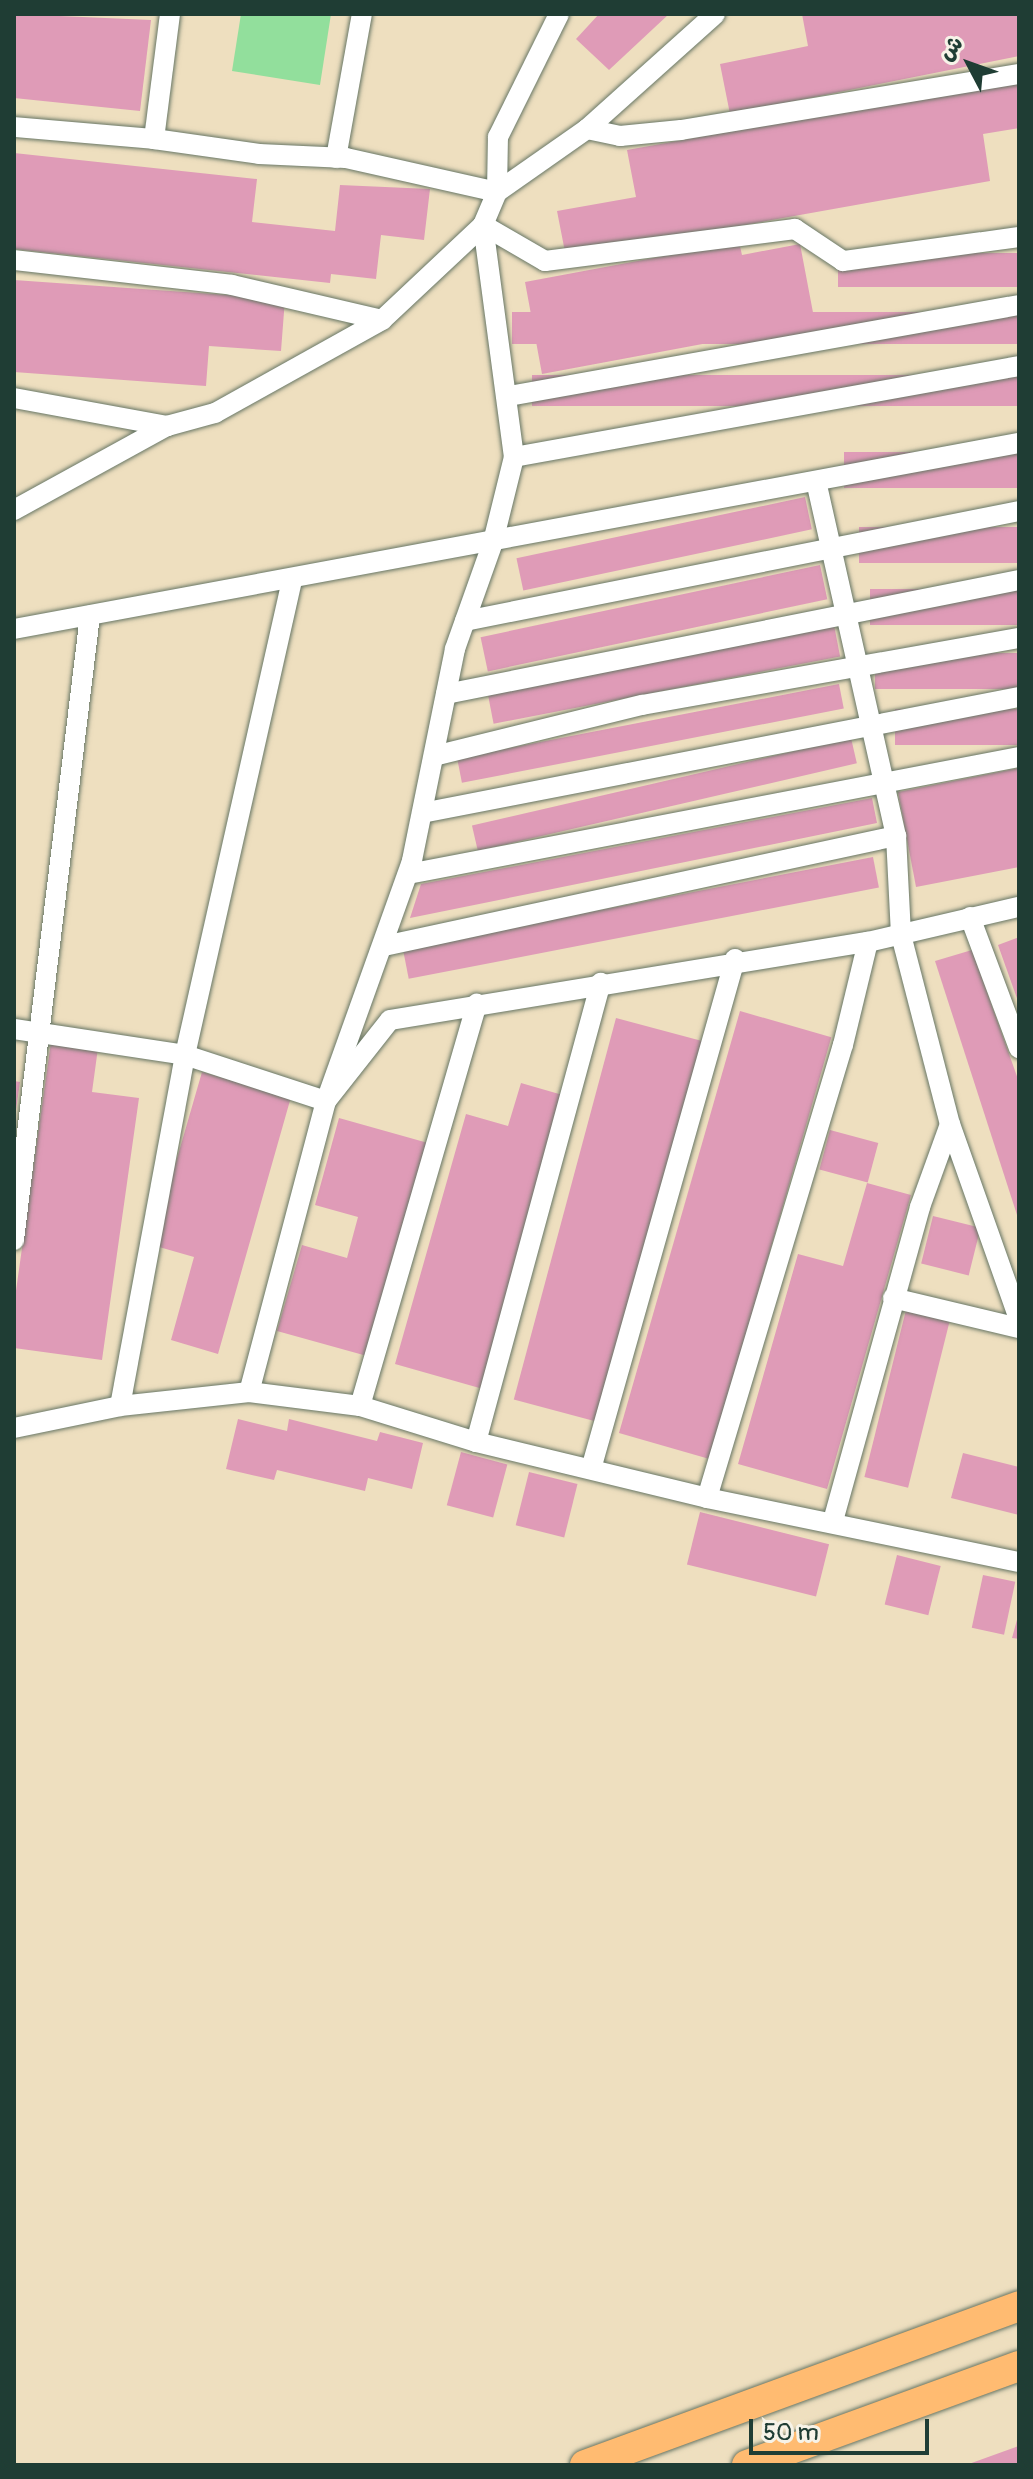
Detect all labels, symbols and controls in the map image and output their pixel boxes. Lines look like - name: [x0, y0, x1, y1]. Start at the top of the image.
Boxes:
- north arrow: [929, 24, 1009, 104]
- text: ش: [932, 30, 969, 67]
- scale bar: [753, 2403, 933, 2453]
- text: 50 m: [763, 2418, 819, 2447]

